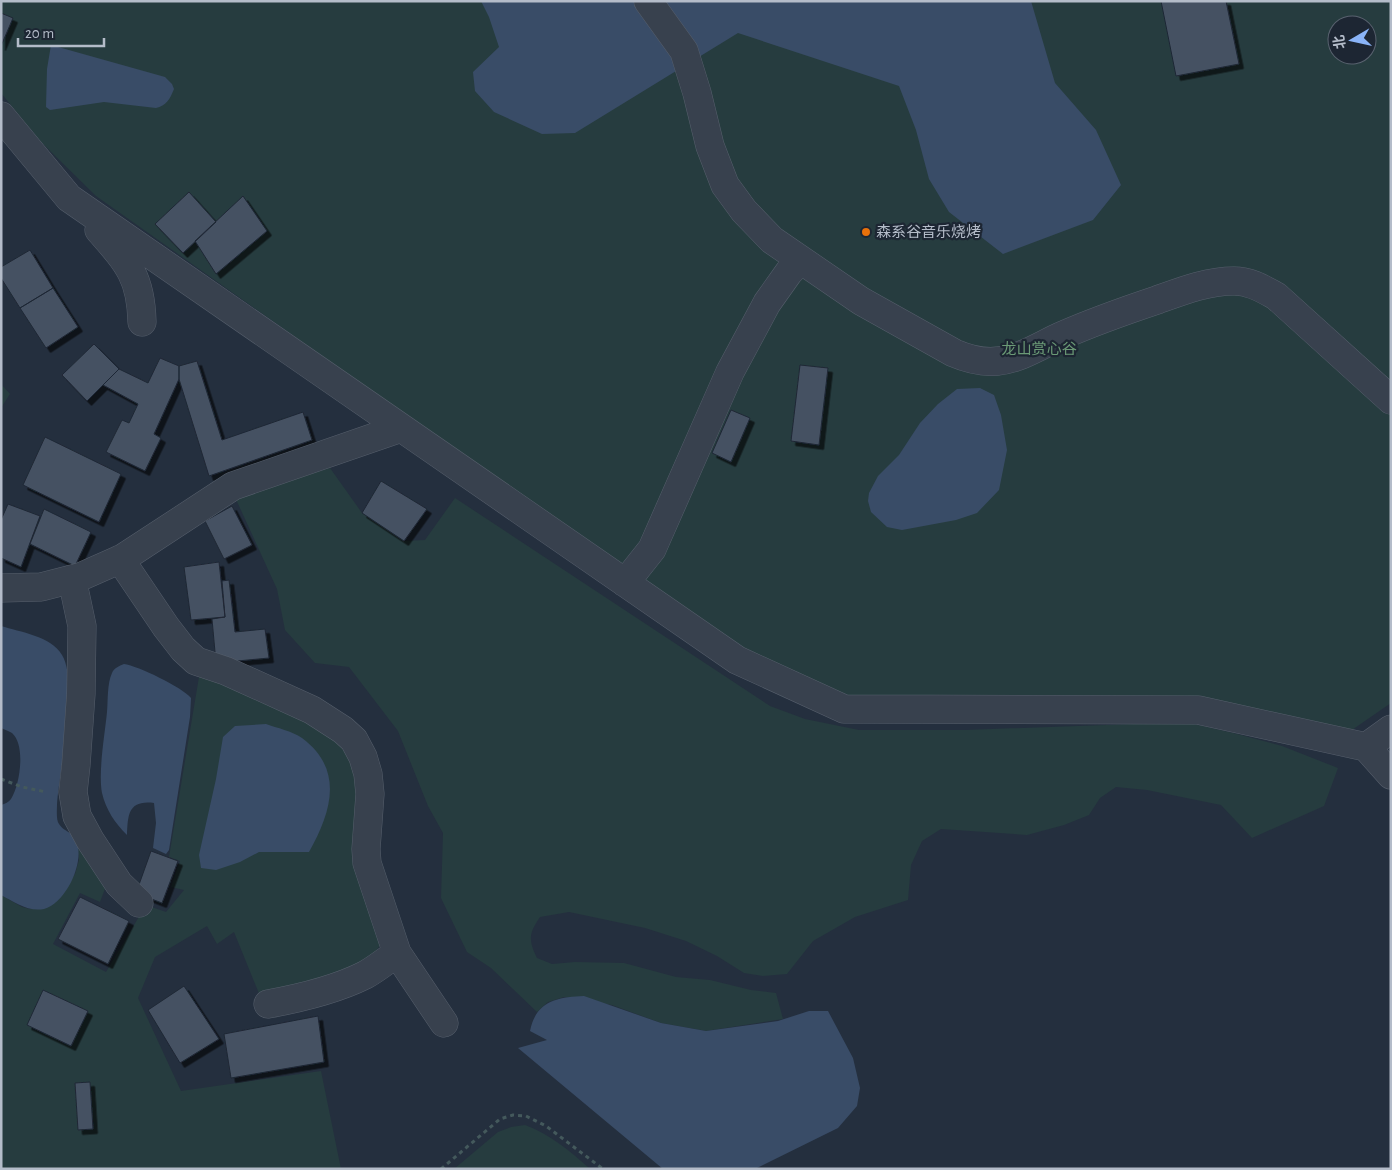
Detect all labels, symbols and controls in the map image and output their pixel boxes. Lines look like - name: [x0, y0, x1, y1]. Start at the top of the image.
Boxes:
- scale bar: [18, 15, 104, 47]
- north arrow: [1327, 15, 1377, 65]
- text: 20 m: [25, 26, 54, 41]
- text: 北: [1331, 34, 1348, 50]
- place label: 森系谷音乐烧烤: [876, 223, 981, 240]
- marker: 森系谷音乐烧烤: [860, 226, 872, 238]
- park label: 龙山赏心谷: [1001, 340, 1077, 357]

